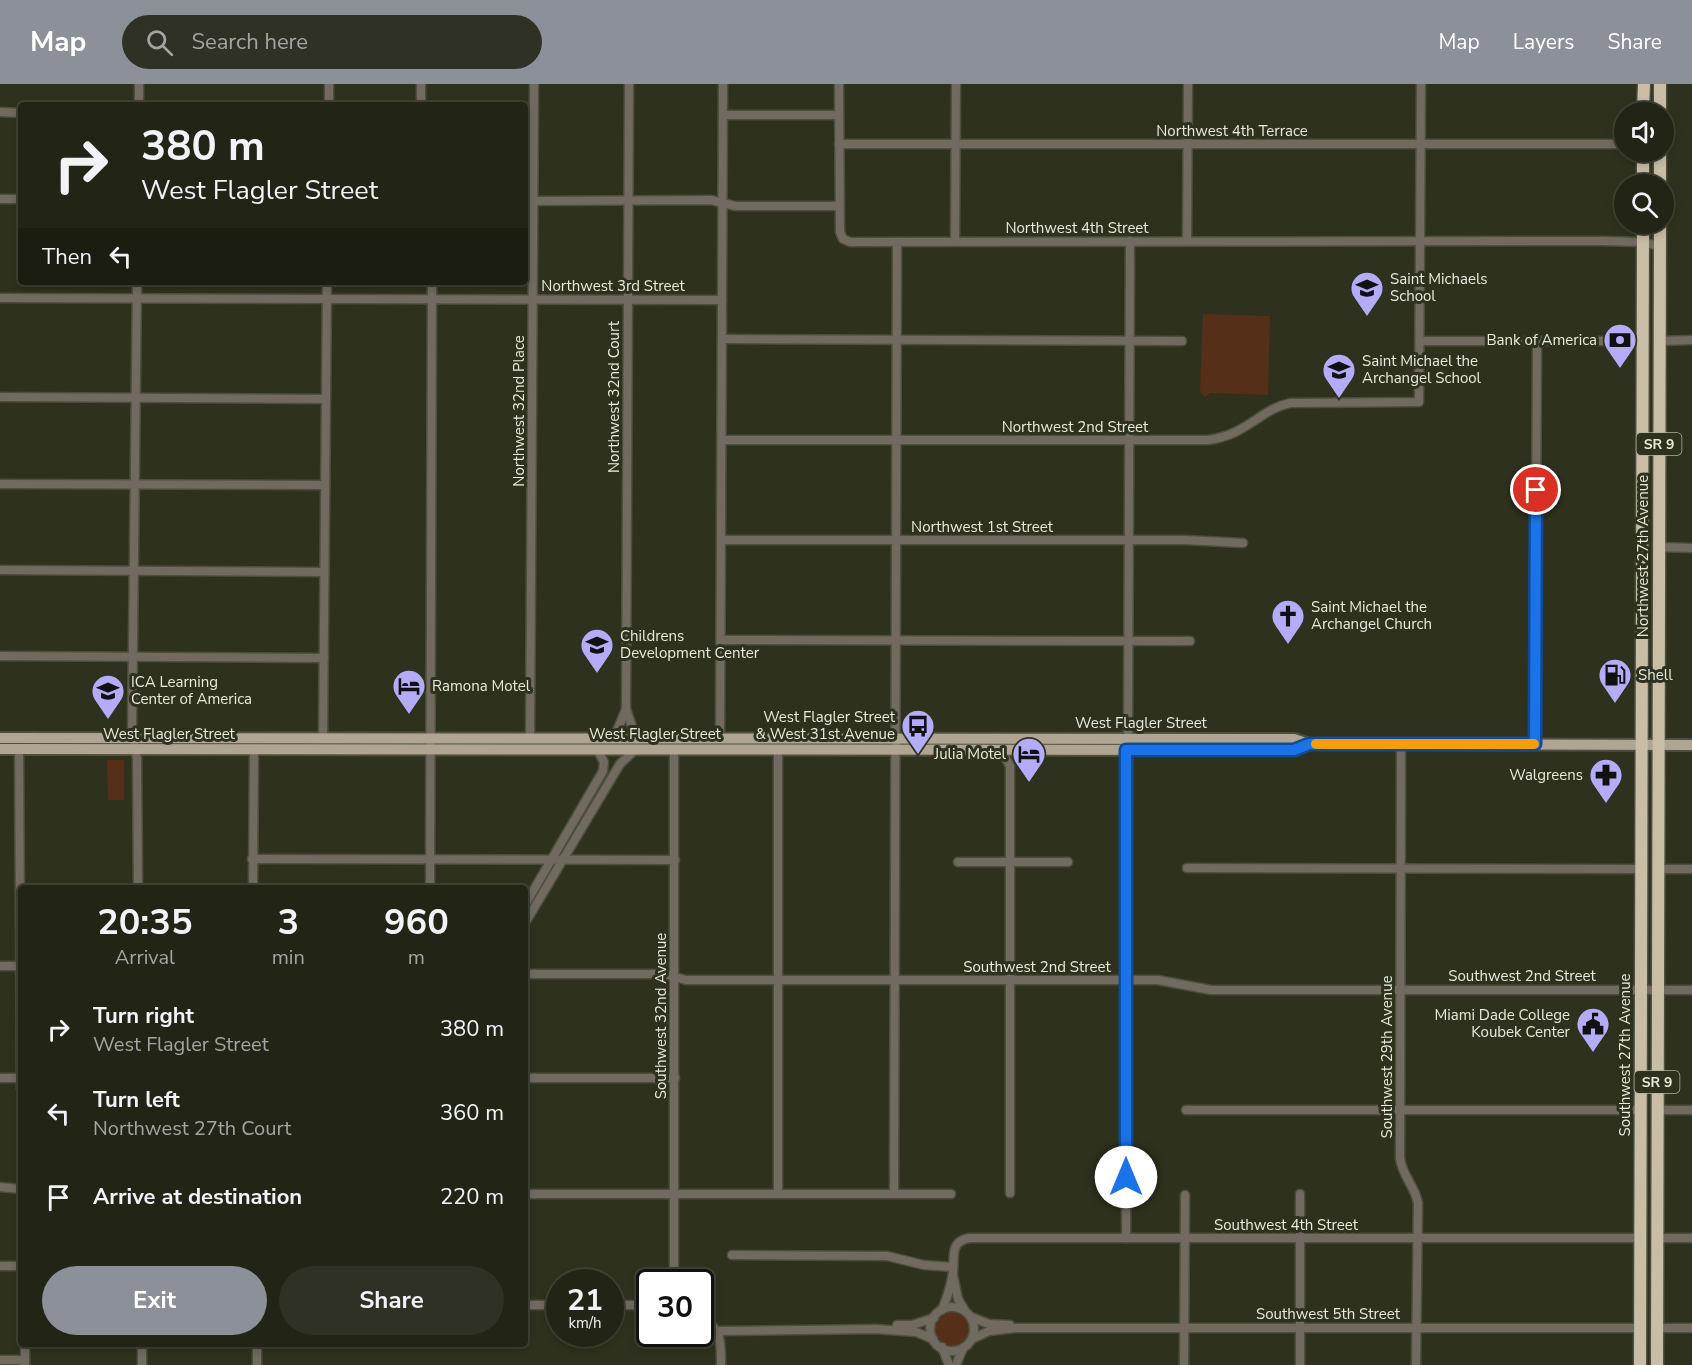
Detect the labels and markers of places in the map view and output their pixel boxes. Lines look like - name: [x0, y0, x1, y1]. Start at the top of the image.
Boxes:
- place label: Saint Michaels School: [1390, 269, 1488, 306]
- school or university icon: Saint Michaels School: [1349, 270, 1385, 317]
- bank icon: Bank of America: [1602, 322, 1638, 369]
- place label: Bank of America: [1486, 330, 1597, 350]
- place label: Saint Michael the Archangel School: [1362, 351, 1482, 388]
- school or university icon: Saint Michael the Archangel School: [1321, 352, 1357, 399]
- pin: [1510, 464, 1561, 515]
- place label: Saint Michael the Archangel Church: [1311, 597, 1432, 634]
- church icon: Saint Michael the Archangel Church: [1270, 598, 1306, 645]
- place label: Childrens Development Center: [620, 626, 760, 663]
- school or university icon: Childrens Development Center: [579, 627, 615, 674]
- fuel station icon: Shell: [1597, 657, 1633, 704]
- place label: Shell: [1638, 665, 1673, 685]
- hotel icon: Ramona Motel: [391, 668, 427, 715]
- place label: ICA Learning Center of America: [131, 672, 252, 709]
- school or university icon: ICA Learning Center of America: [90, 673, 126, 720]
- place label: Ramona Motel: [432, 676, 531, 696]
- place label: West Flagler Street & West 31st Avenue: [756, 707, 896, 744]
- bus stop icon: West Flagler Street & West 31st Avenue: [900, 708, 936, 755]
- hotel icon: Julia Motel: [1011, 736, 1047, 783]
- place label: Julia Motel: [933, 744, 1007, 764]
- pharmacy icon: Walgreens: [1588, 757, 1624, 804]
- place label: Walgreens: [1509, 765, 1583, 785]
- place label: Miami Dade College Koubek Center: [1434, 1005, 1571, 1042]
- public building icon: Miami Dade College Koubek Center: [1575, 1006, 1611, 1053]

